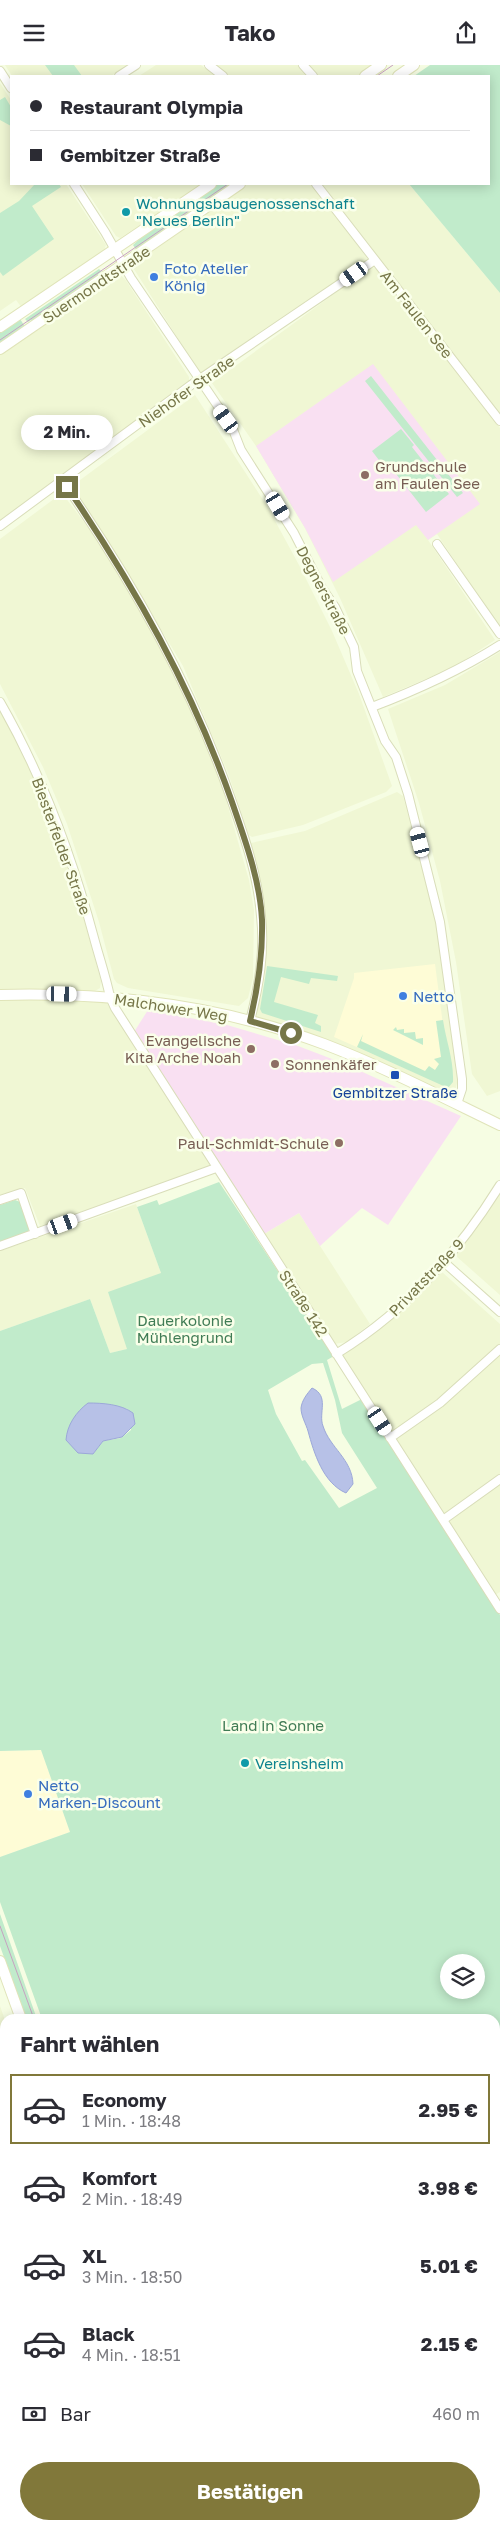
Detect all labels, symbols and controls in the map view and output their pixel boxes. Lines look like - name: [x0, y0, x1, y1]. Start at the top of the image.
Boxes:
- icon: menu: [20, 19, 48, 47]
- text: Tako: [225, 19, 275, 46]
- icon: share: [452, 19, 480, 47]
- text: Restaurant Olympia: [60, 95, 243, 118]
- text: Gembitzer Straße: [60, 143, 220, 166]
- place label: Wohnungsbaugenossenschaft "Neues Berlin": [136, 194, 355, 229]
- marker: Wohnungsbaugenossenschaft "Neues Berlin": [120, 206, 132, 218]
- street label: Suermondtstraße: [39, 241, 153, 327]
- place label: Foto Atelier König: [164, 259, 248, 294]
- car: [337, 259, 370, 289]
- street label: Am Faulen See: [377, 266, 457, 362]
- marker: Foto Atelier König: [148, 271, 160, 283]
- street label: Niehofer Straße: [135, 351, 238, 431]
- car: [211, 402, 240, 436]
- callout: 2 Min.: [21, 415, 113, 449]
- text: 2 Min.: [43, 422, 91, 442]
- place label: Grundschule am Faulen See: [375, 457, 480, 492]
- marker: Grundschule am Faulen See: [359, 469, 371, 481]
- route end: [56, 476, 78, 498]
- car: [263, 489, 292, 523]
- street label: Degnerstraße: [293, 543, 355, 638]
- street label: Biesterfelder Straße: [29, 775, 95, 917]
- car: [408, 826, 431, 858]
- car: [46, 986, 77, 1002]
- place label: Netto: [413, 987, 454, 1005]
- street label: Malchower Weg: [113, 989, 229, 1025]
- marker: Netto: [397, 990, 409, 1002]
- route start: [280, 1022, 302, 1044]
- place label: Evangelische Kita Arche Noah: [125, 1031, 241, 1066]
- marker: Evangelische Kita Arche Noah: [245, 1043, 257, 1055]
- place label: Sonnenkäfer: [285, 1055, 377, 1073]
- marker: Sonnenkäfer: [269, 1058, 281, 1070]
- marker: Gembitzer Straße: [389, 1069, 401, 1081]
- place label: Gembitzer Straße: [333, 1083, 458, 1101]
- place label: Paul-Schmidt-Schule: [178, 1134, 329, 1152]
- marker: Paul-Schmidt-Schule: [333, 1137, 345, 1149]
- car: [46, 1212, 79, 1236]
- street label: Privatstraße 9: [385, 1235, 467, 1319]
- street label: Straße 142: [276, 1266, 332, 1340]
- park label: Dauerkolonie Mühlengrund: [137, 1311, 233, 1346]
- car: [365, 1404, 394, 1438]
- park label: Land in Sonne: [222, 1716, 324, 1734]
- place label: Vereinsheim: [255, 1754, 344, 1772]
- marker: Vereinsheim: [239, 1757, 251, 1769]
- place label: Netto Marken-Discount: [38, 1776, 161, 1811]
- marker: Netto Marken-Discount: [22, 1788, 34, 1800]
- map controls: [440, 1954, 485, 1999]
- button: layers: [440, 1954, 485, 1999]
- text: Fahrt wählen: [20, 2030, 159, 2057]
- icon: car: [22, 2087, 67, 2132]
- text: Economy: [82, 2088, 167, 2111]
- text: 2.95 €: [419, 2098, 478, 2121]
- text: 1 Min. · 18:48: [82, 2111, 181, 2131]
- icon: car: [22, 2165, 67, 2210]
- text: Komfort: [82, 2166, 157, 2189]
- text: 3.98 €: [418, 2176, 478, 2199]
- text: 2 Min. · 18:49: [82, 2189, 183, 2209]
- icon: car: [22, 2243, 67, 2288]
- text: XL: [82, 2244, 107, 2267]
- text: 5.01 €: [420, 2254, 478, 2277]
- text: 3 Min. · 18:50: [82, 2267, 182, 2287]
- icon: car: [22, 2321, 67, 2366]
- text: Black: [82, 2322, 135, 2345]
- text: 2.15 €: [421, 2332, 478, 2355]
- text: 4 Min. · 18:51: [82, 2345, 181, 2365]
- icon: cash: [20, 2400, 48, 2428]
- text: Bar: [60, 2402, 91, 2425]
- text: 460 m: [432, 2404, 480, 2424]
- button: Bestätigen: [20, 2462, 480, 2520]

